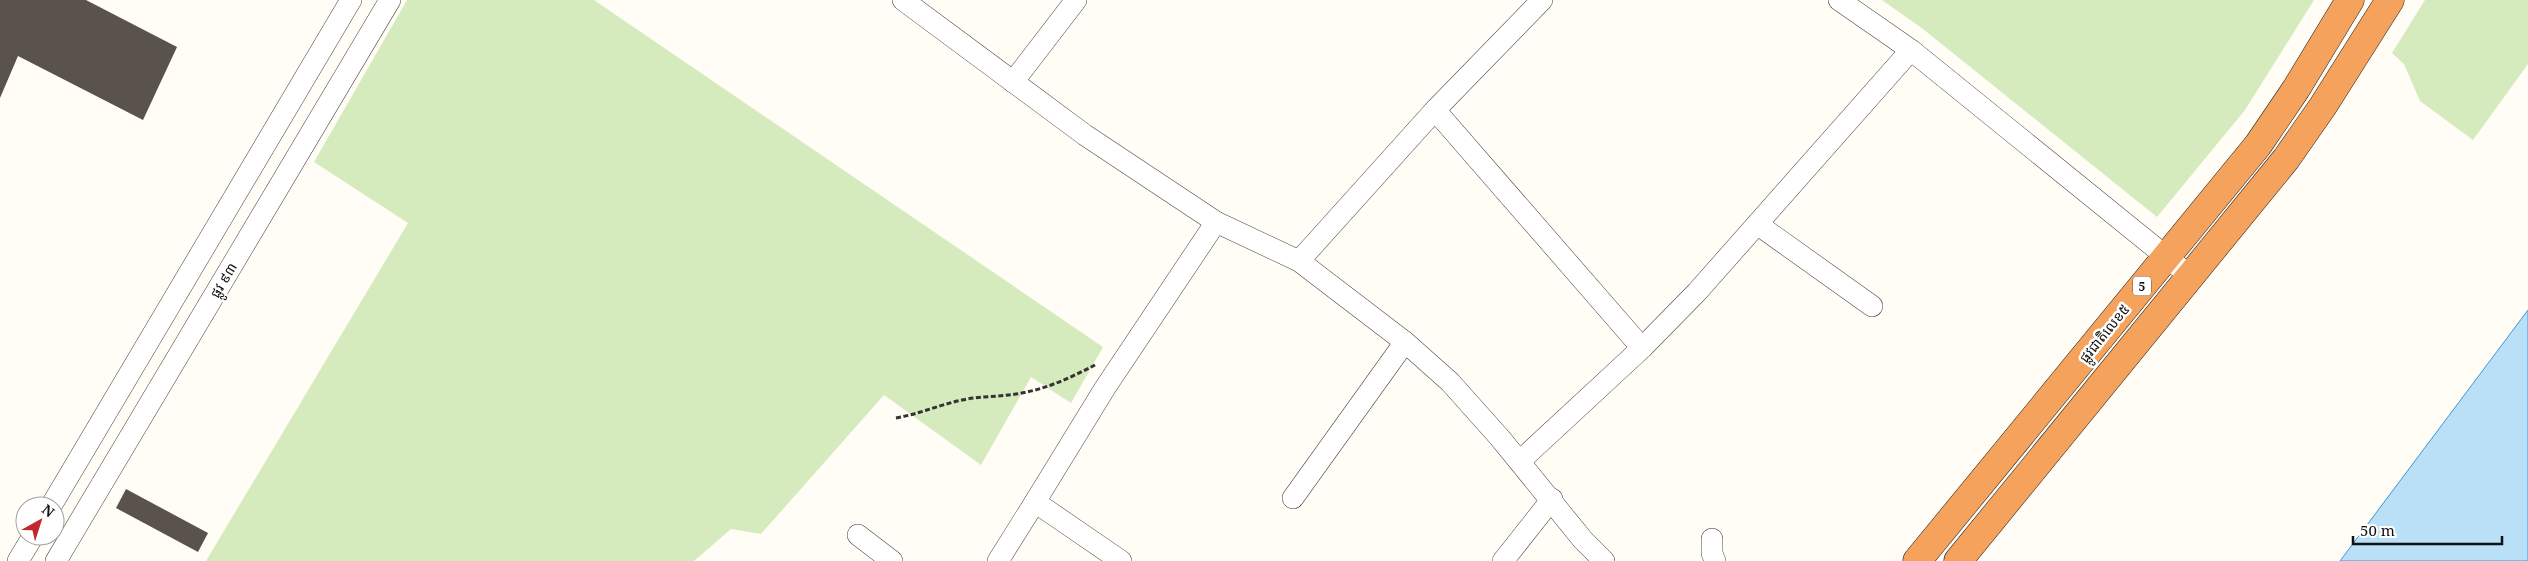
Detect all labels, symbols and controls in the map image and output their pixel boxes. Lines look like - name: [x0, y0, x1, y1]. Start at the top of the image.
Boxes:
- street label: ផ្លូវ ៩៣: [205, 259, 244, 303]
- road number: 5: [2133, 276, 2151, 296]
- street label: ផ្លូវជាតិលេខ៥: [2075, 300, 2136, 368]
- north arrow: [15, 496, 65, 546]
- text: N: [38, 500, 59, 521]
- scale bar: [2353, 514, 2502, 546]
- text: 50 m: [2360, 520, 2395, 540]

